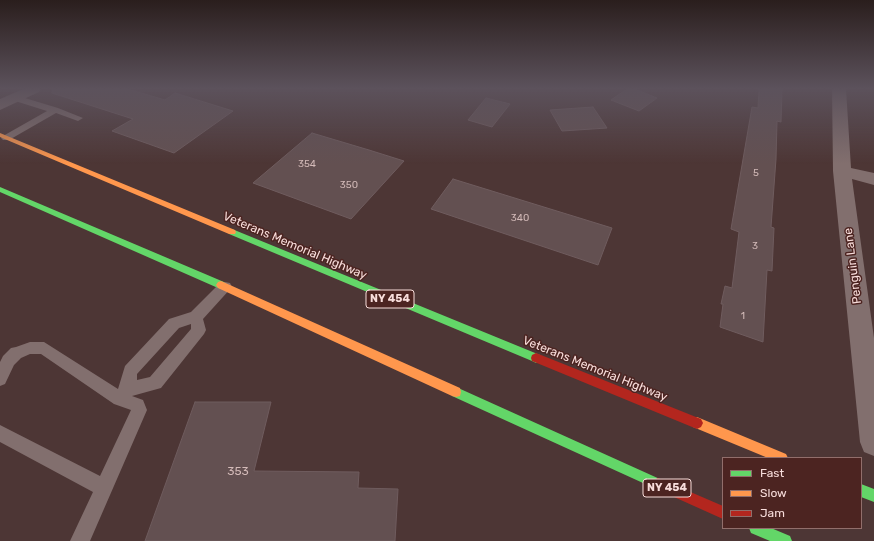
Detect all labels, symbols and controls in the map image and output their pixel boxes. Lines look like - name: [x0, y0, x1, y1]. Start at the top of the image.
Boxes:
- house number: 354: [298, 158, 316, 170]
- house number: 5: [753, 167, 759, 179]
- house number: 350: [340, 179, 358, 191]
- street label: Veterans Memorial Highway: [221, 209, 369, 283]
- house number: 340: [511, 212, 529, 224]
- street label: Penguin Lane: [841, 227, 865, 305]
- house number: 3: [752, 240, 758, 252]
- road number: NY 454: [366, 290, 414, 308]
- house number: 1: [741, 310, 745, 322]
- street label: Veterans Memorial Highway: [520, 333, 670, 405]
- legend: [722, 457, 862, 529]
- house number: 353: [227, 465, 249, 479]
- text: Fast: [760, 466, 784, 480]
- road number: NY 454: [643, 479, 691, 497]
- text: Slow: [760, 486, 787, 500]
- text: Jam: [760, 506, 785, 520]

